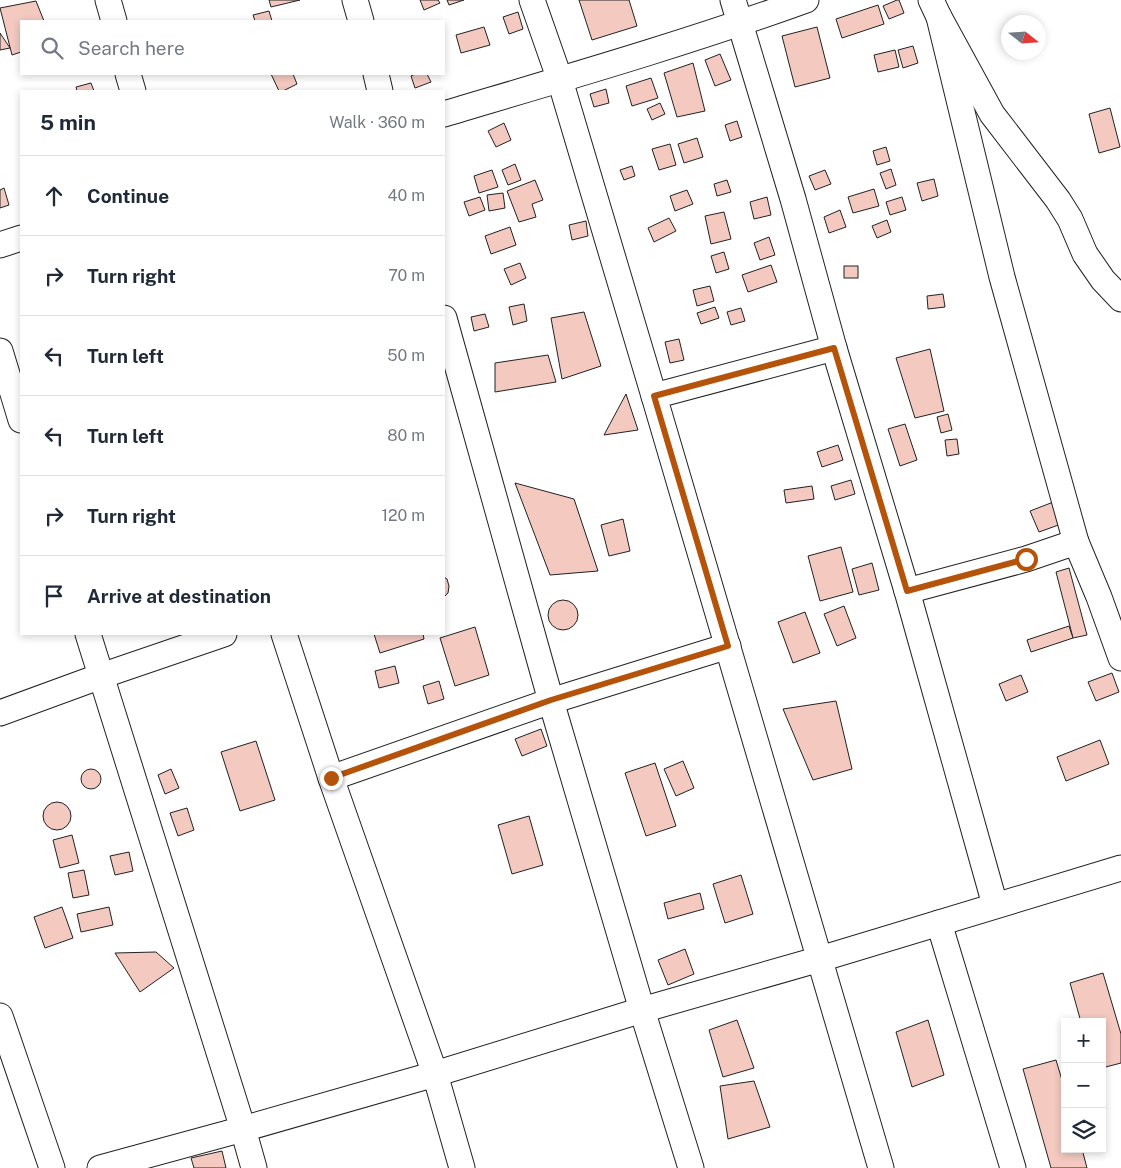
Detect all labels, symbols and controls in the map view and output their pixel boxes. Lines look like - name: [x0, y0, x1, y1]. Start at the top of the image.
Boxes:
- north arrow: [1001, 15, 1046, 60]
- search box: [20, 20, 445, 75]
- icon: search: [38, 34, 66, 62]
- text: Search here: [78, 37, 185, 59]
- text: 5 min: [40, 110, 96, 135]
- text: Walk · 360 m: [329, 113, 425, 132]
- icon: ahead: [40, 182, 68, 210]
- text: Continue: [87, 185, 169, 207]
- text: 40 m: [387, 186, 425, 205]
- icon: right: [40, 262, 68, 290]
- text: Turn right: [87, 265, 176, 287]
- text: 70 m: [388, 266, 425, 285]
- icon: left: [40, 342, 68, 370]
- text: Turn left: [87, 345, 164, 367]
- text: 50 m: [387, 346, 425, 365]
- icon: left: [40, 422, 68, 450]
- text: Turn left: [87, 425, 164, 447]
- text: 80 m: [387, 426, 425, 445]
- icon: right: [40, 502, 68, 530]
- text: Turn right: [87, 505, 176, 527]
- text: 120 m: [381, 506, 425, 525]
- route start: [1015, 548, 1038, 571]
- icon: arrive: [40, 582, 68, 610]
- text: Arrive at destination: [87, 585, 271, 607]
- route end: [320, 767, 343, 790]
- map controls: [1061, 1018, 1106, 1153]
- button: +: [1061, 1018, 1106, 1063]
- button: −: [1061, 1063, 1106, 1108]
- button: layers: [1061, 1108, 1106, 1153]

